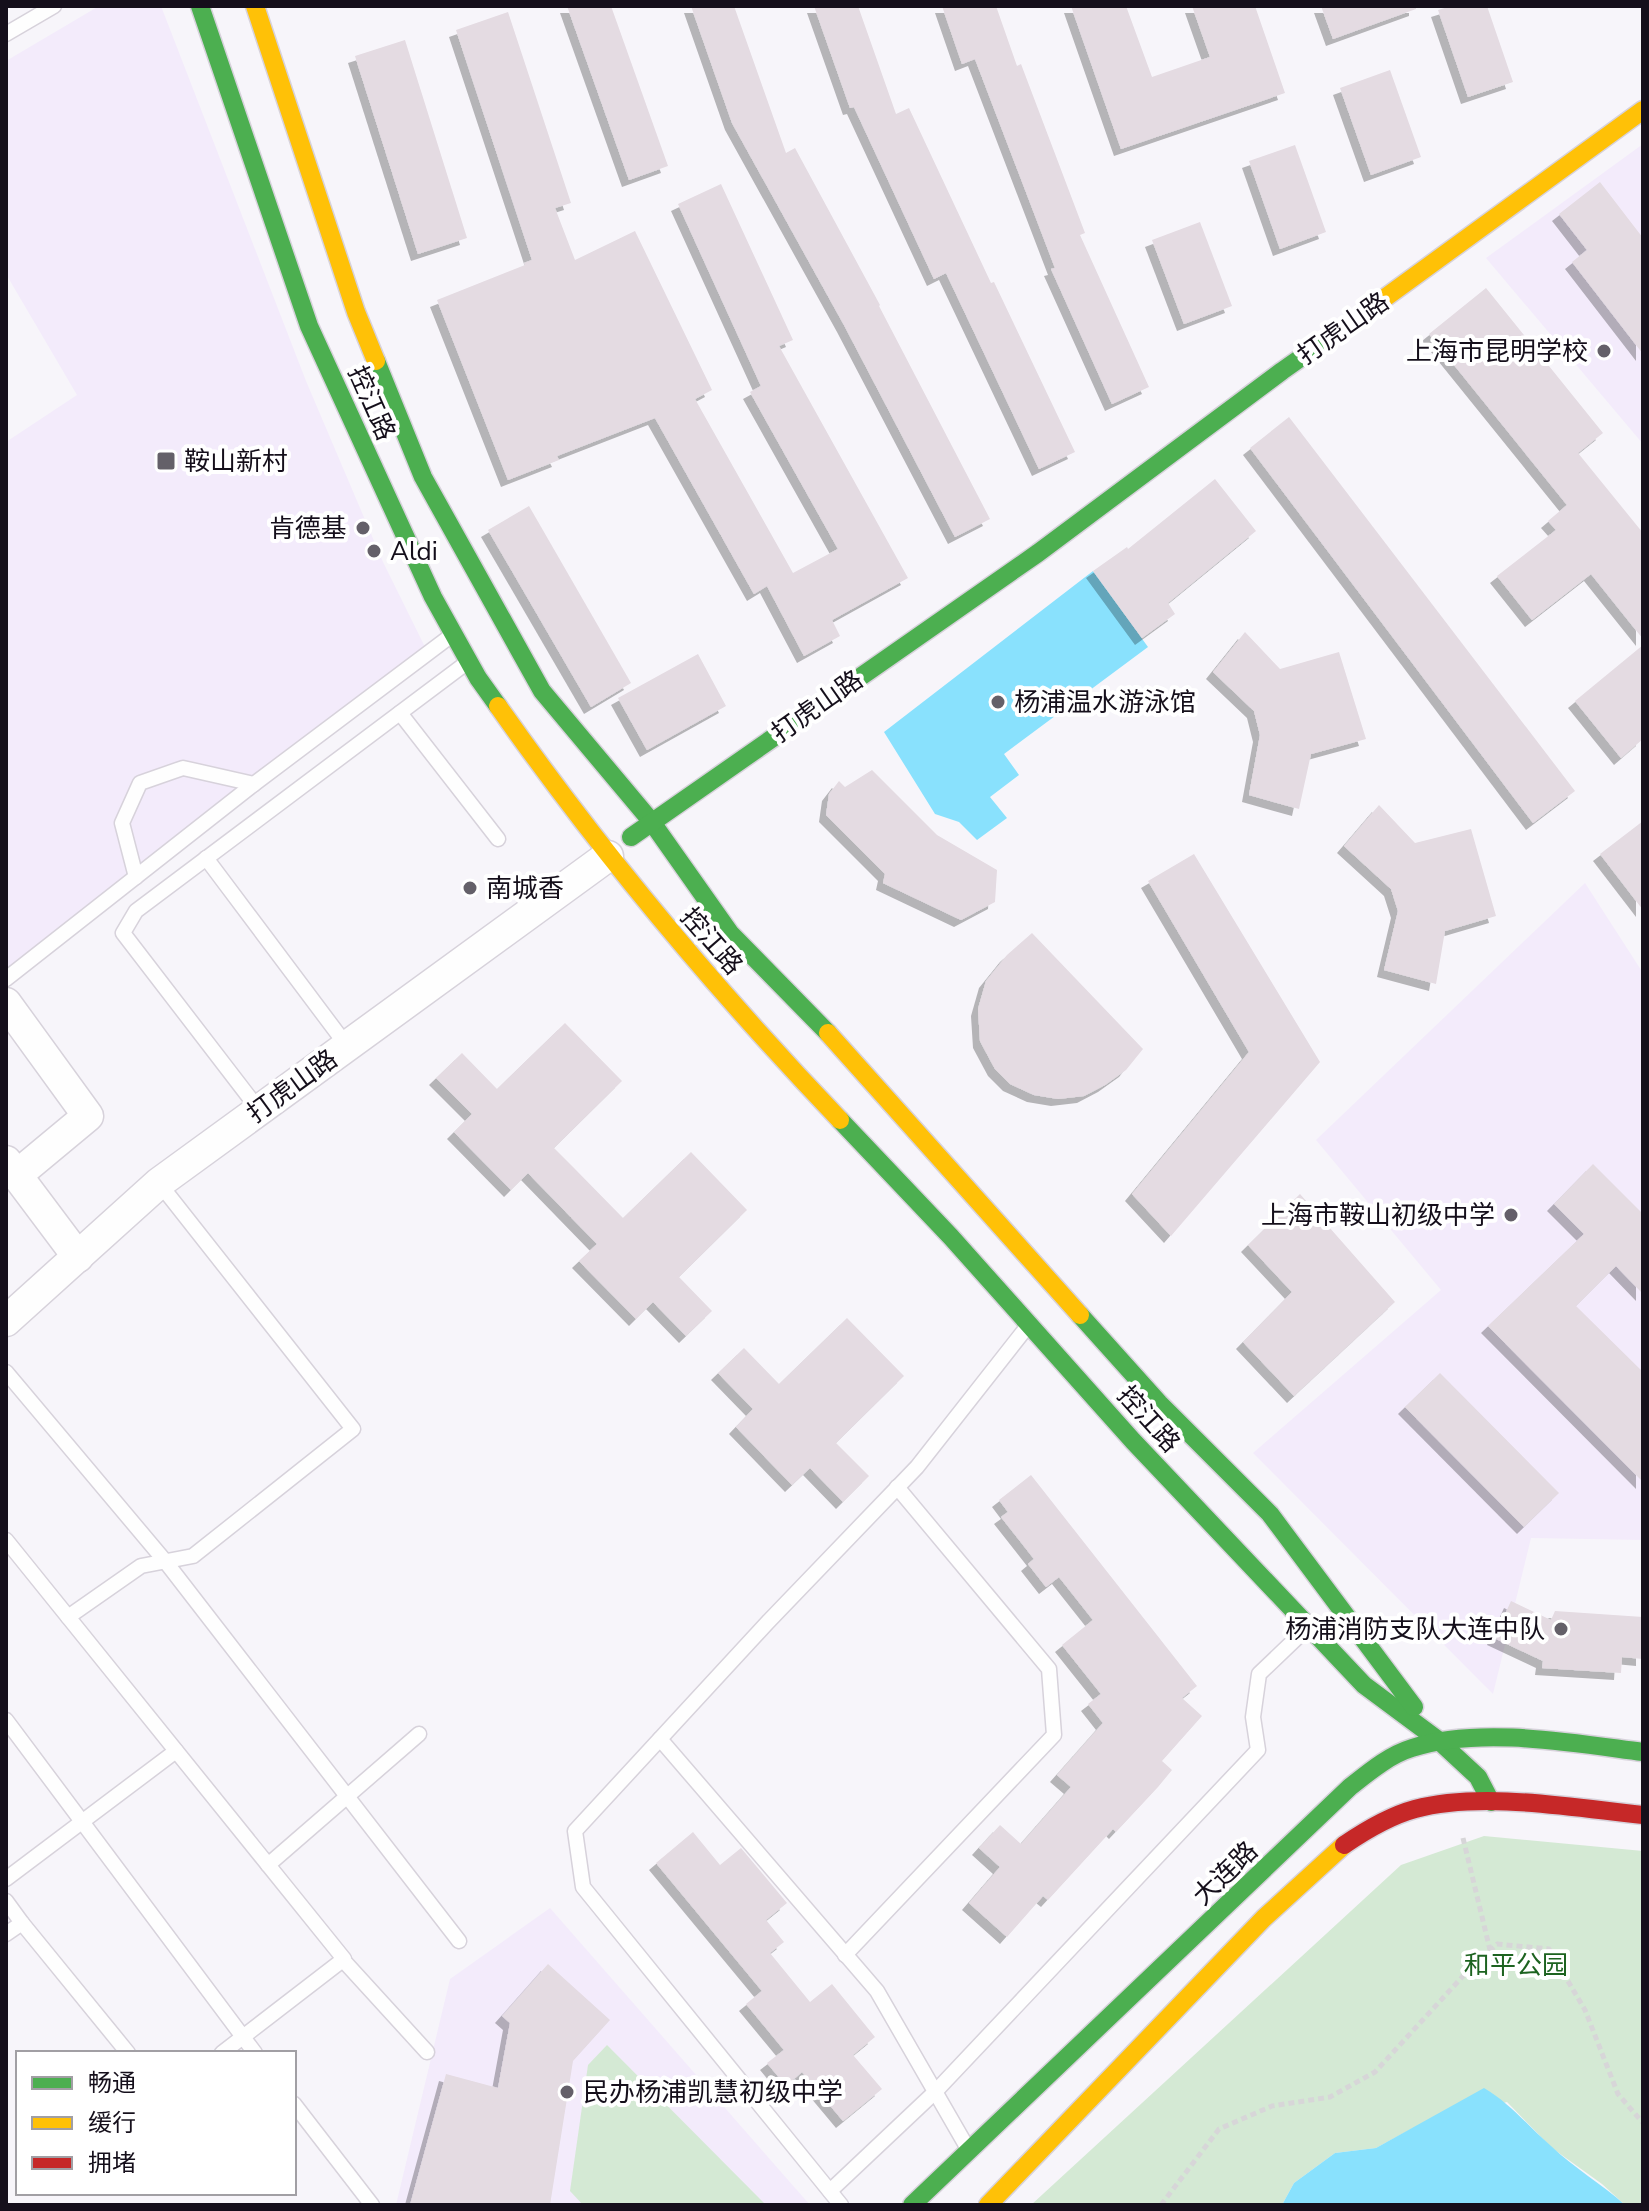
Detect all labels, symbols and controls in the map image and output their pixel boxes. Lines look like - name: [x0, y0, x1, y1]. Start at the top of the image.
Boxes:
- street label: 打虎山路: [1291, 284, 1396, 373]
- place label: 上海市昆明学校: [1406, 334, 1588, 369]
- marker: 上海市昆明学校: [1595, 342, 1613, 360]
- street label: 控江路: [340, 360, 403, 446]
- place label: 鞍山新村: [184, 444, 288, 479]
- marker: 鞍山新村: [155, 450, 177, 472]
- place label: 肯德基: [269, 511, 347, 546]
- marker: 肯德基: [354, 519, 372, 537]
- place label: Aldi: [390, 534, 438, 569]
- marker: Aldi: [365, 542, 383, 560]
- street label: 打虎山路: [765, 662, 870, 751]
- place label: 杨浦温水游泳馆: [1014, 685, 1196, 720]
- marker: 杨浦温水游泳馆: [989, 693, 1007, 711]
- place label: 南城香: [486, 871, 564, 906]
- marker: 南城香: [461, 879, 479, 897]
- street label: 控江路: [673, 900, 750, 982]
- street label: 打虎山路: [240, 1042, 345, 1131]
- place label: 上海市鞍山初级中学: [1261, 1198, 1495, 1233]
- marker: 上海市鞍山初级中学: [1502, 1206, 1520, 1224]
- street label: 控江路: [1110, 1379, 1188, 1460]
- place label: 杨浦消防支队大连中队: [1285, 1612, 1545, 1647]
- marker: 杨浦消防支队大连中队: [1552, 1620, 1570, 1638]
- street label: 大连路: [1185, 1834, 1266, 1913]
- park label: 和平公园: [1464, 1948, 1568, 1983]
- legend: [16, 2051, 296, 2195]
- text: 畅通: [88, 2067, 136, 2099]
- place label: 民办杨浦凯慧初级中学: [583, 2075, 843, 2110]
- marker: 民办杨浦凯慧初级中学: [558, 2083, 576, 2101]
- text: 缓行: [88, 2107, 136, 2139]
- text: 拥堵: [88, 2147, 136, 2179]

